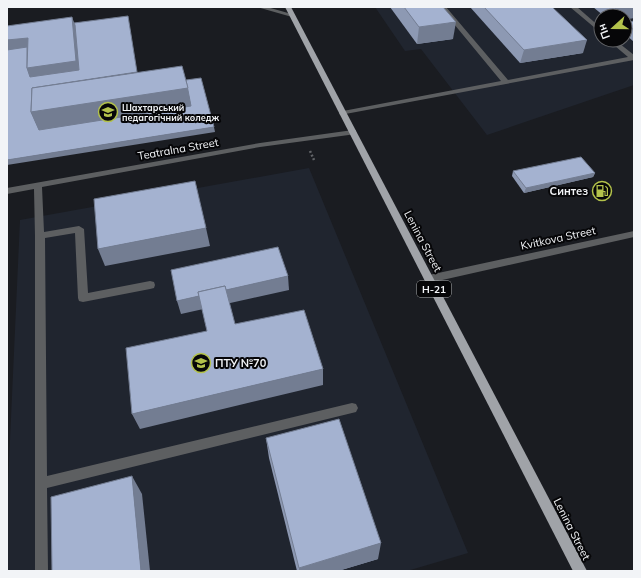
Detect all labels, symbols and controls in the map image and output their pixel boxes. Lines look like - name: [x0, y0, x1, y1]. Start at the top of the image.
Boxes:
- north arrow: [593, 8, 633, 48]
- text: Пн: [594, 22, 613, 41]
- school or university icon: Шахтарський педагогічний коледж: [97, 101, 119, 123]
- place label: Шахтарський педагогічний коледж: [122, 102, 219, 123]
- street label: Teatralna Street: [137, 135, 220, 163]
- fuel station icon: Синтез: [591, 180, 613, 202]
- place label: Синтез: [550, 184, 588, 198]
- street label: Lenina Street: [401, 208, 445, 274]
- street label: Kvitkova Street: [519, 223, 597, 253]
- road number: Н-21: [417, 281, 451, 297]
- school or university icon: ПТУ №70: [190, 352, 212, 374]
- place label: ПТУ №70: [215, 356, 267, 370]
- street label: Lenina Street: [550, 496, 594, 562]

